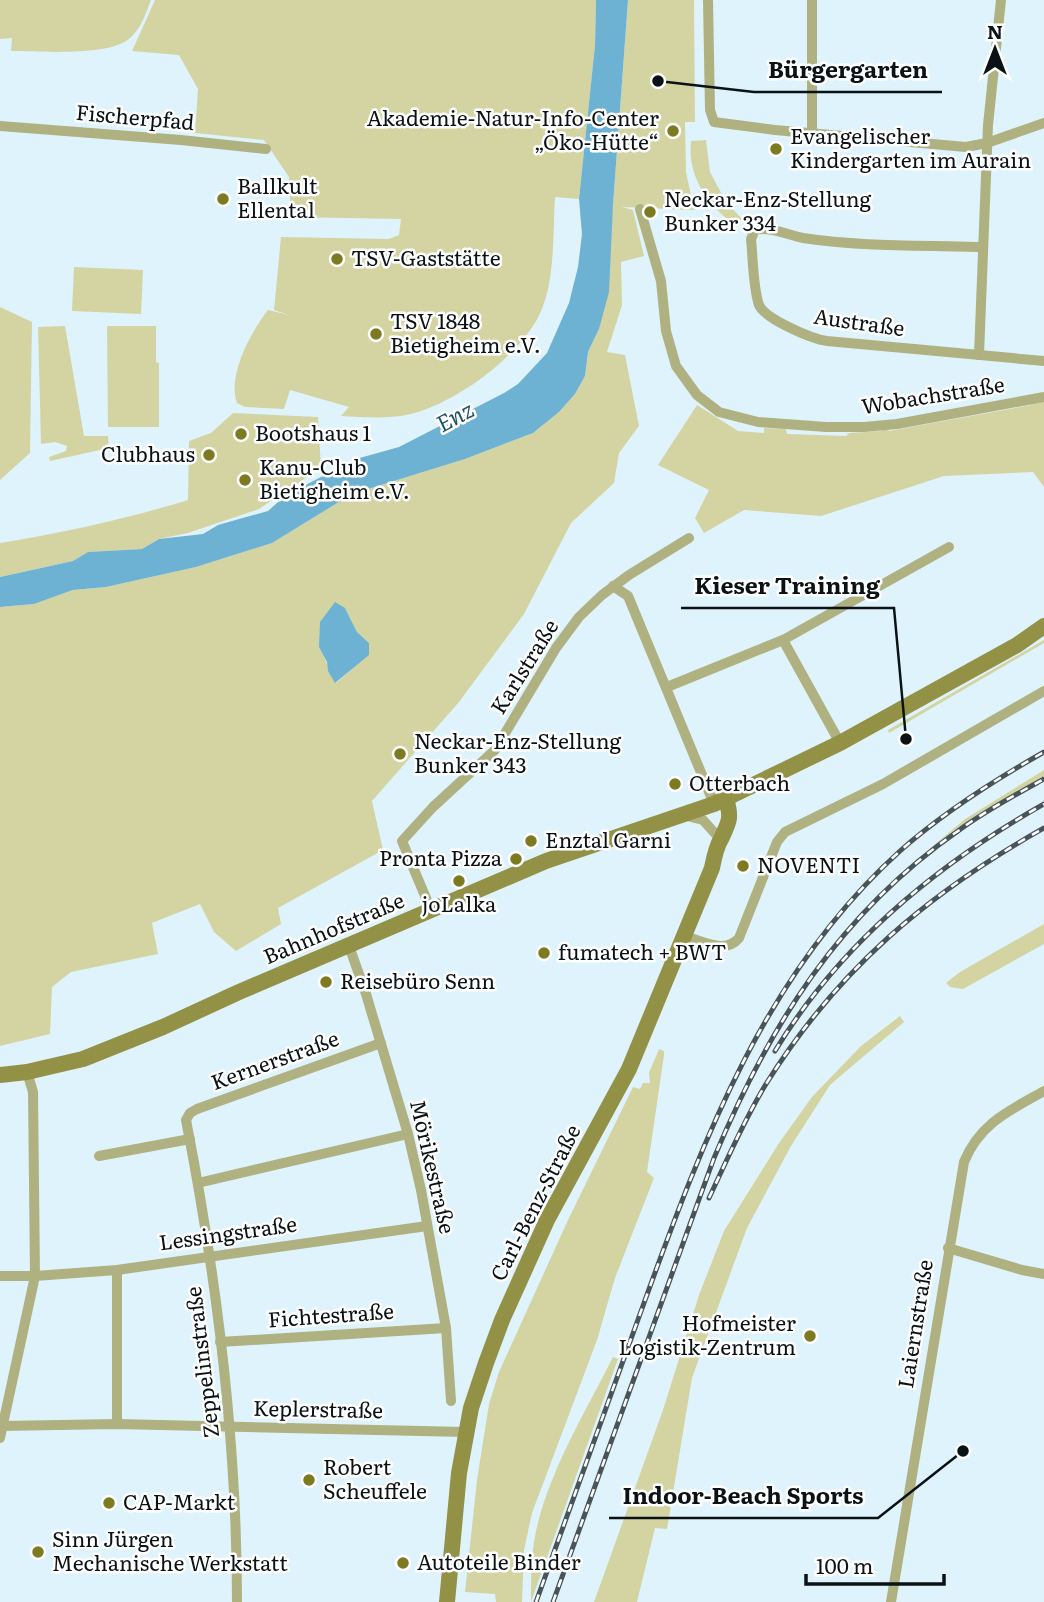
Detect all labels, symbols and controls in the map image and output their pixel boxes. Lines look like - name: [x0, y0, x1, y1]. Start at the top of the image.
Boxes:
- north arrow: [960, 14, 1030, 84]
- text: N: [987, 17, 1003, 45]
- callout: Bürgergarten: [754, 48, 942, 92]
- text: Bürgergarten: [768, 51, 928, 85]
- street label: Fischerpfad: [75, 95, 196, 136]
- place label: Akademie-Natur-Info-Center „Öko-Hütte“: [367, 101, 659, 156]
- place label: Evangelischer Kindergarten im Aurain: [790, 119, 1031, 174]
- marker: Akademie-Natur-Info-Center „Öko-Hütte“: [665, 123, 681, 139]
- marker: Evangelischer Kindergarten im Aurain: [768, 141, 784, 157]
- place label: Ballkult Ellental: [237, 169, 318, 224]
- place label: Neckar-Enz-Stellung Bunker 334: [664, 182, 872, 237]
- marker: Ballkult Ellental: [215, 191, 231, 207]
- marker: Neckar-Enz-Stellung Bunker 334: [642, 204, 658, 220]
- place label: TSV-Gaststätte: [351, 241, 501, 272]
- marker: TSV-Gaststätte: [329, 251, 345, 267]
- street label: Austraße: [812, 299, 907, 342]
- place label: TSV 1848 Bietigheim e.V.: [390, 304, 541, 359]
- marker: TSV 1848 Bietigheim e.V.: [368, 326, 384, 342]
- street label: Wobachstraße: [859, 367, 1006, 420]
- water label: Enz: [429, 391, 479, 439]
- place label: Bootshaus 1: [255, 416, 371, 447]
- marker: Bootshaus 1: [233, 426, 249, 442]
- place label: Clubhaus: [101, 437, 195, 468]
- marker: Clubhaus: [201, 447, 217, 463]
- place label: Kanu-Club Bietigheim e.V.: [259, 450, 410, 505]
- marker: Kanu-Club Bietigheim e.V.: [237, 472, 253, 488]
- callout: Kieser Training: [681, 564, 894, 608]
- text: Kieser Training: [694, 567, 881, 601]
- street label: Karlstraße: [481, 612, 564, 719]
- place label: Neckar-Enz-Stellung Bunker 343: [414, 724, 622, 779]
- marker: Neckar-Enz-Stellung Bunker 343: [392, 746, 408, 762]
- place label: Otterbach: [689, 766, 790, 797]
- marker: Otterbach: [667, 776, 683, 792]
- place label: Enztal Garni: [545, 823, 671, 854]
- marker: Enztal Garni: [523, 833, 539, 849]
- place label: Pronta Pizza: [379, 841, 503, 872]
- place label: NOVENTI: [757, 848, 860, 879]
- marker: Pronta Pizza: [508, 851, 524, 867]
- marker: NOVENTI: [735, 858, 751, 874]
- marker: joLalka: [451, 873, 467, 889]
- street label: Bahnhofstraße: [258, 883, 408, 970]
- place label: joLalka: [422, 887, 497, 918]
- place label: fumatech + BWT: [558, 935, 727, 966]
- marker: fumatech + BWT: [536, 945, 552, 961]
- place label: Reisebüro Senn: [340, 964, 495, 995]
- marker: Reisebüro Senn: [318, 974, 334, 990]
- street label: Kernerstraße: [206, 1021, 343, 1096]
- street label: Mörikestraße: [404, 1096, 465, 1237]
- street label: Carl-Benz-Straße: [481, 1118, 587, 1285]
- street label: Lessingstraße: [157, 1206, 299, 1257]
- street label: Laiernstraße: [888, 1257, 939, 1390]
- street label: Zeppelinstraße: [176, 1285, 225, 1440]
- street label: Fichtestraße: [267, 1294, 395, 1333]
- place label: Hofmeister Logistik-Zentrum: [618, 1306, 796, 1361]
- marker: Hofmeister Logistik-Zentrum: [802, 1328, 818, 1344]
- street label: Keplerstraße: [253, 1391, 383, 1424]
- place label: Robert Scheuffele: [323, 1450, 427, 1505]
- marker: Robert Scheuffele: [301, 1472, 317, 1488]
- callout: Indoor-Beach Sports: [609, 1474, 878, 1518]
- text: Indoor-Beach Sports: [622, 1477, 864, 1511]
- place label: CAP-Markt: [123, 1485, 236, 1516]
- marker: CAP-Markt: [101, 1495, 117, 1511]
- place label: Sinn Jürgen Mechanische Werkstatt: [52, 1522, 288, 1577]
- scale bar: [806, 1542, 944, 1586]
- marker: Sinn Jürgen Mechanische Werkstatt: [30, 1544, 46, 1560]
- place label: Autoteile Binder: [417, 1545, 581, 1576]
- text: 100 m: [816, 1549, 873, 1580]
- marker: Autoteile Binder: [395, 1555, 411, 1571]

